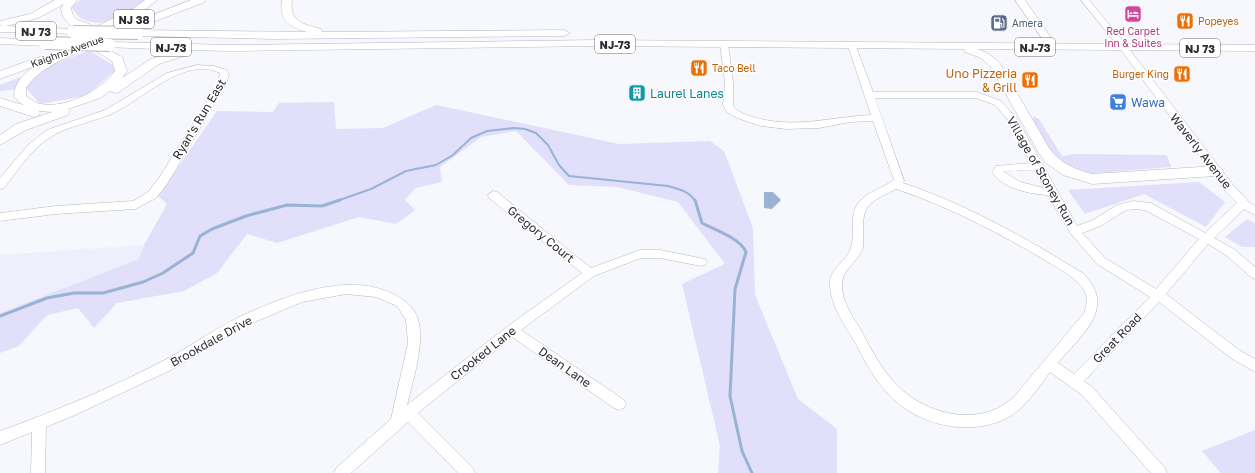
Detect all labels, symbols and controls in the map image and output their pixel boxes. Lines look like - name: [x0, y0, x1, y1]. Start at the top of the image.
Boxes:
- hotel icon: Red Carpet Inn & Suites: [1123, 4, 1143, 24]
- road number: NJ 38: [114, 10, 154, 28]
- restaurant icon: Popeyes: [1175, 11, 1195, 31]
- fuel station icon: Amera: [989, 13, 1009, 33]
- place label: Popeyes: [1198, 15, 1239, 27]
- place label: Amera: [1012, 17, 1043, 29]
- road number: NJ 73: [16, 22, 56, 40]
- place label: Red Carpet Inn & Suites: [1104, 25, 1162, 49]
- street label: Kaighns Avenue: [29, 32, 105, 70]
- road number: NJ-73: [595, 35, 635, 53]
- road number: NJ-73: [151, 38, 191, 56]
- road number: NJ-73: [1015, 38, 1055, 56]
- road number: NJ 73: [1180, 39, 1220, 57]
- restaurant icon: Taco Bell: [689, 58, 709, 78]
- place label: Taco Bell: [712, 62, 756, 74]
- restaurant icon: Burger King: [1172, 64, 1192, 84]
- place label: Uno Pizzeria & Grill: [946, 66, 1017, 95]
- place label: Burger King: [1112, 68, 1169, 80]
- restaurant icon: Uno Pizzeria & Grill: [1020, 70, 1040, 90]
- street label: Ryan's Run East: [169, 76, 229, 162]
- building icon: Laurel Lanes: [627, 83, 647, 103]
- place label: Laurel Lanes: [650, 86, 724, 101]
- supermarket icon: Wawa: [1108, 92, 1128, 112]
- place label: Wawa: [1131, 95, 1165, 110]
- street label: Waverly Avenue: [1167, 110, 1235, 192]
- street label: Village of Stoney Run: [1004, 114, 1078, 228]
- street label: Gregory Court: [505, 202, 578, 266]
- street label: Great Road: [1089, 310, 1145, 366]
- street label: Brookdale Drive: [168, 312, 255, 370]
- street label: Crooked Lane: [447, 323, 519, 383]
- street label: Dean Lane: [536, 343, 594, 391]

